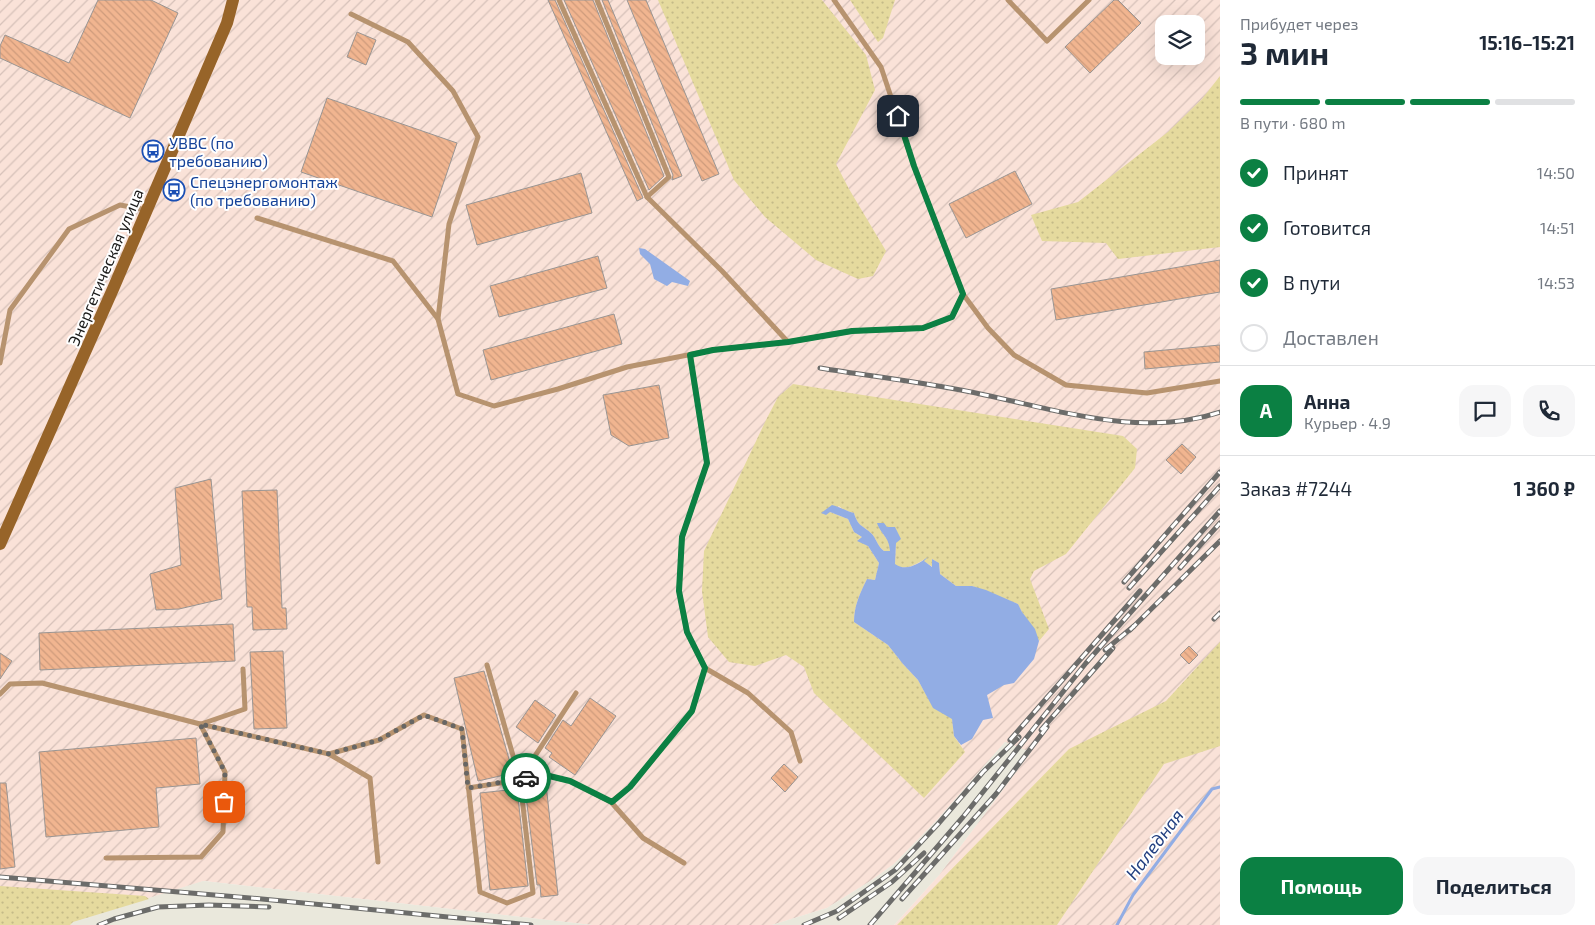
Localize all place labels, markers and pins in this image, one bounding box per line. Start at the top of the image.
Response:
pin [877,95,919,137]
place label: УВВС (по требованию) [169,133,268,170]
bus stop icon: УВВС (по требованию) [141,139,165,163]
place label: Спецэнергомонтаж (по требованию) [190,172,338,209]
bus stop icon: Спецэнергомонтаж (по требованию) [162,178,186,202]
pin [203,781,245,823]

